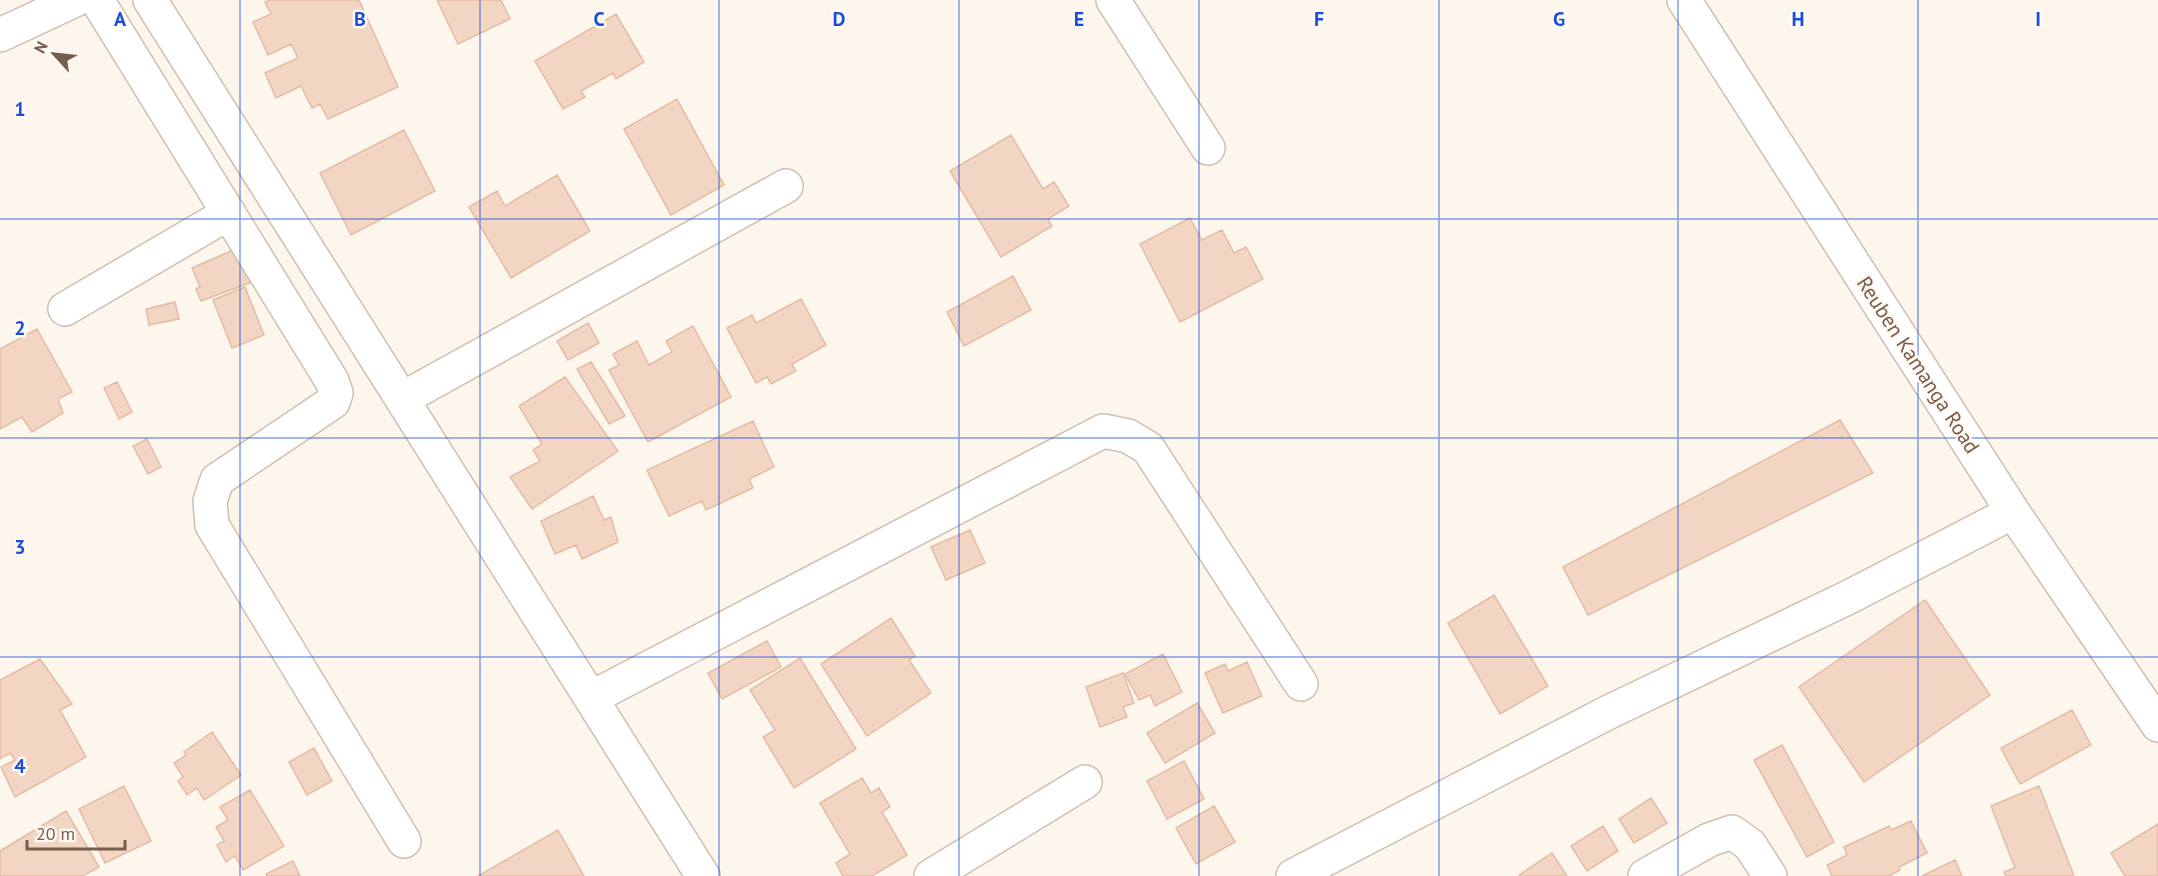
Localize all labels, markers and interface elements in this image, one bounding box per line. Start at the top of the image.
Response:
text: A [114,6,127,32]
text: B [354,6,366,32]
text: C [593,6,605,32]
text: D [833,6,846,32]
text: E [1074,6,1084,32]
text: F [1314,6,1324,32]
text: G [1553,6,1565,32]
text: H [1791,6,1805,32]
text: I [2035,6,2041,32]
north arrow [24,24,84,84]
text: N [29,38,52,56]
text: 1 [14,96,26,122]
street label: Reuben Kamanga Road [1851,271,1986,458]
text: 2 [14,315,26,341]
text: 3 [14,534,26,560]
text: 4 [14,753,26,779]
scale bar [27,813,124,851]
text: 20 m [36,822,75,845]

